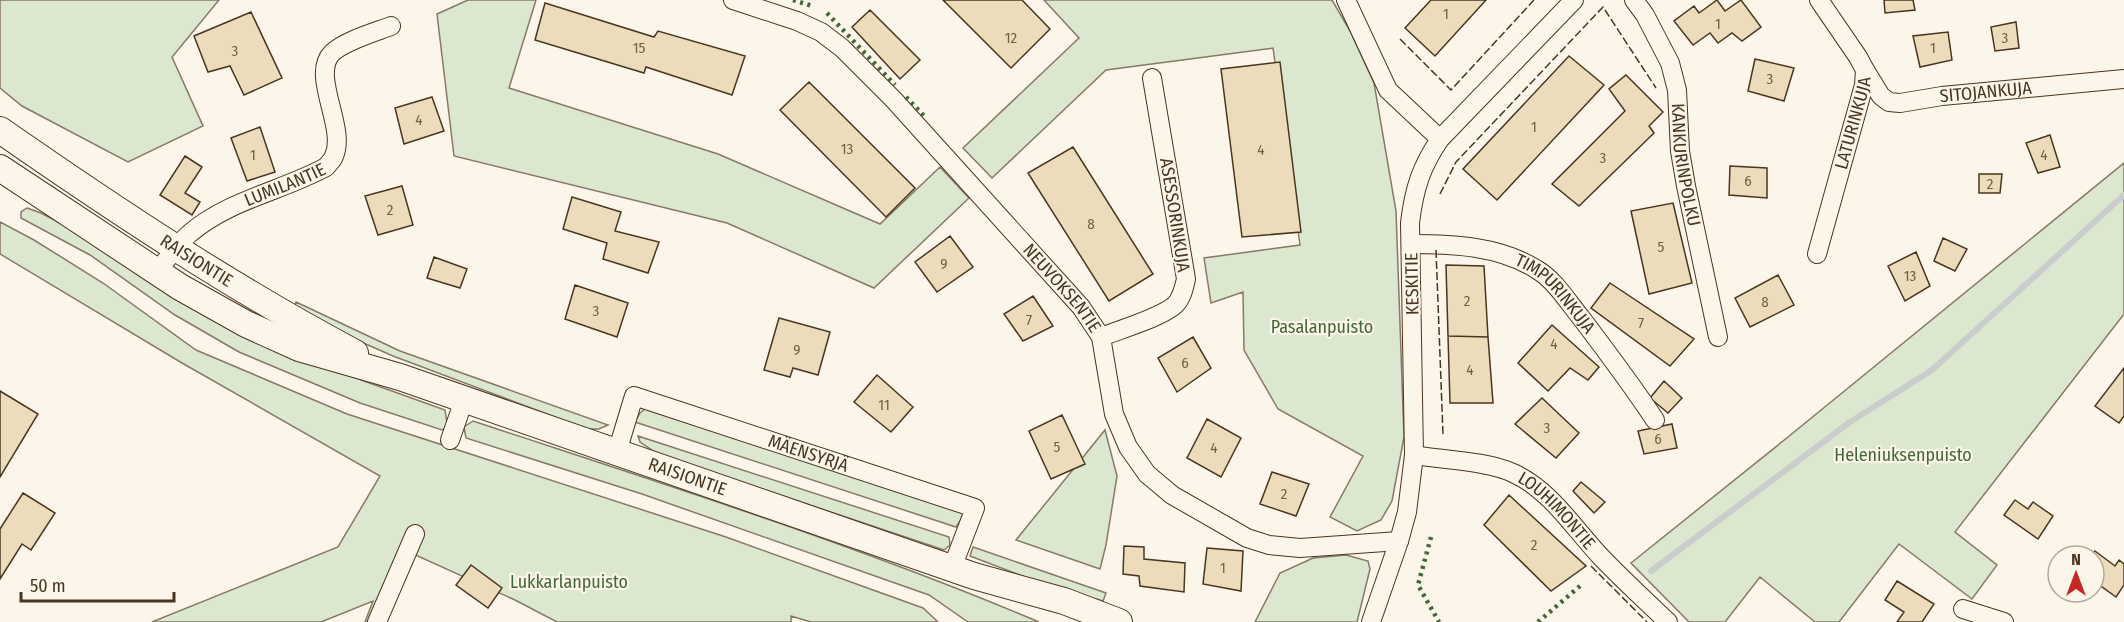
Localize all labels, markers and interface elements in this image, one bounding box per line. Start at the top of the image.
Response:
house number: 1 [1443,5,1449,23]
house number: 1 [1715,15,1721,33]
house number: 12 [1005,29,1018,47]
house number: 3 [2002,29,2009,47]
house number: 15 [633,39,645,57]
house number: 1 [1930,39,1936,57]
house number: 3 [232,42,239,60]
house number: 3 [1767,70,1774,88]
street label: LATURINKUJA [1830,76,1876,172]
street label: SITOJANKUJA [1939,77,2033,107]
street label: KANKURINPOLKU [1667,103,1705,228]
house number: 4 [415,111,423,129]
house number: 1 [1531,118,1537,136]
house number: 13 [841,140,854,158]
house number: 4 [1257,141,1265,159]
house number: 1 [250,146,256,164]
house number: 4 [2040,146,2048,164]
house number: 3 [1600,149,1607,167]
street label: ASESSORINKUJA [1155,156,1195,274]
street label: LUMILANTIE [241,158,329,211]
house number: 6 [1744,172,1752,190]
house number: 2 [1987,175,1994,193]
house number: 2 [387,201,394,219]
house number: 8 [1087,215,1095,233]
street label: RAISIONTIE [156,230,237,292]
house number: 5 [1658,238,1665,256]
street label: NEUVOKSENTIE [1018,239,1106,337]
street label: TIMPURINKUJA [1512,249,1600,338]
street label: KESKITIE [1400,253,1424,315]
house number: 9 [940,255,948,273]
house number: 13 [1904,267,1917,285]
house number: 2 [1464,292,1471,310]
house number: 8 [1761,293,1769,311]
house number: 3 [593,302,600,320]
house number: 7 [1026,311,1032,329]
house number: 7 [1638,314,1644,332]
park label: Pasalanpuisto [1271,316,1373,338]
house number: 4 [1550,335,1558,353]
house number: 9 [793,341,801,359]
house number: 6 [1181,354,1189,372]
house number: 4 [1466,361,1474,379]
house number: 11 [878,396,890,414]
house number: 3 [1544,419,1551,437]
street label: MÄENSYRJÄ [765,430,852,477]
house number: 6 [1654,430,1662,448]
house number: 5 [1054,438,1061,456]
house number: 4 [1210,439,1218,457]
park label: Heleniuksenpuisto [1834,444,1972,466]
street label: RAISIONTIE [645,453,730,500]
street label: LOUHIMONTIE [1514,467,1600,554]
house number: 2 [1281,485,1288,503]
house number: 2 [1531,536,1538,554]
north arrow [2046,544,2106,604]
text: N [2071,550,2081,569]
house number: 1 [1220,559,1226,577]
scale bar [21,565,174,603]
park label: Lukkarlanpuisto [510,571,628,593]
text: 50 m [30,575,66,597]

